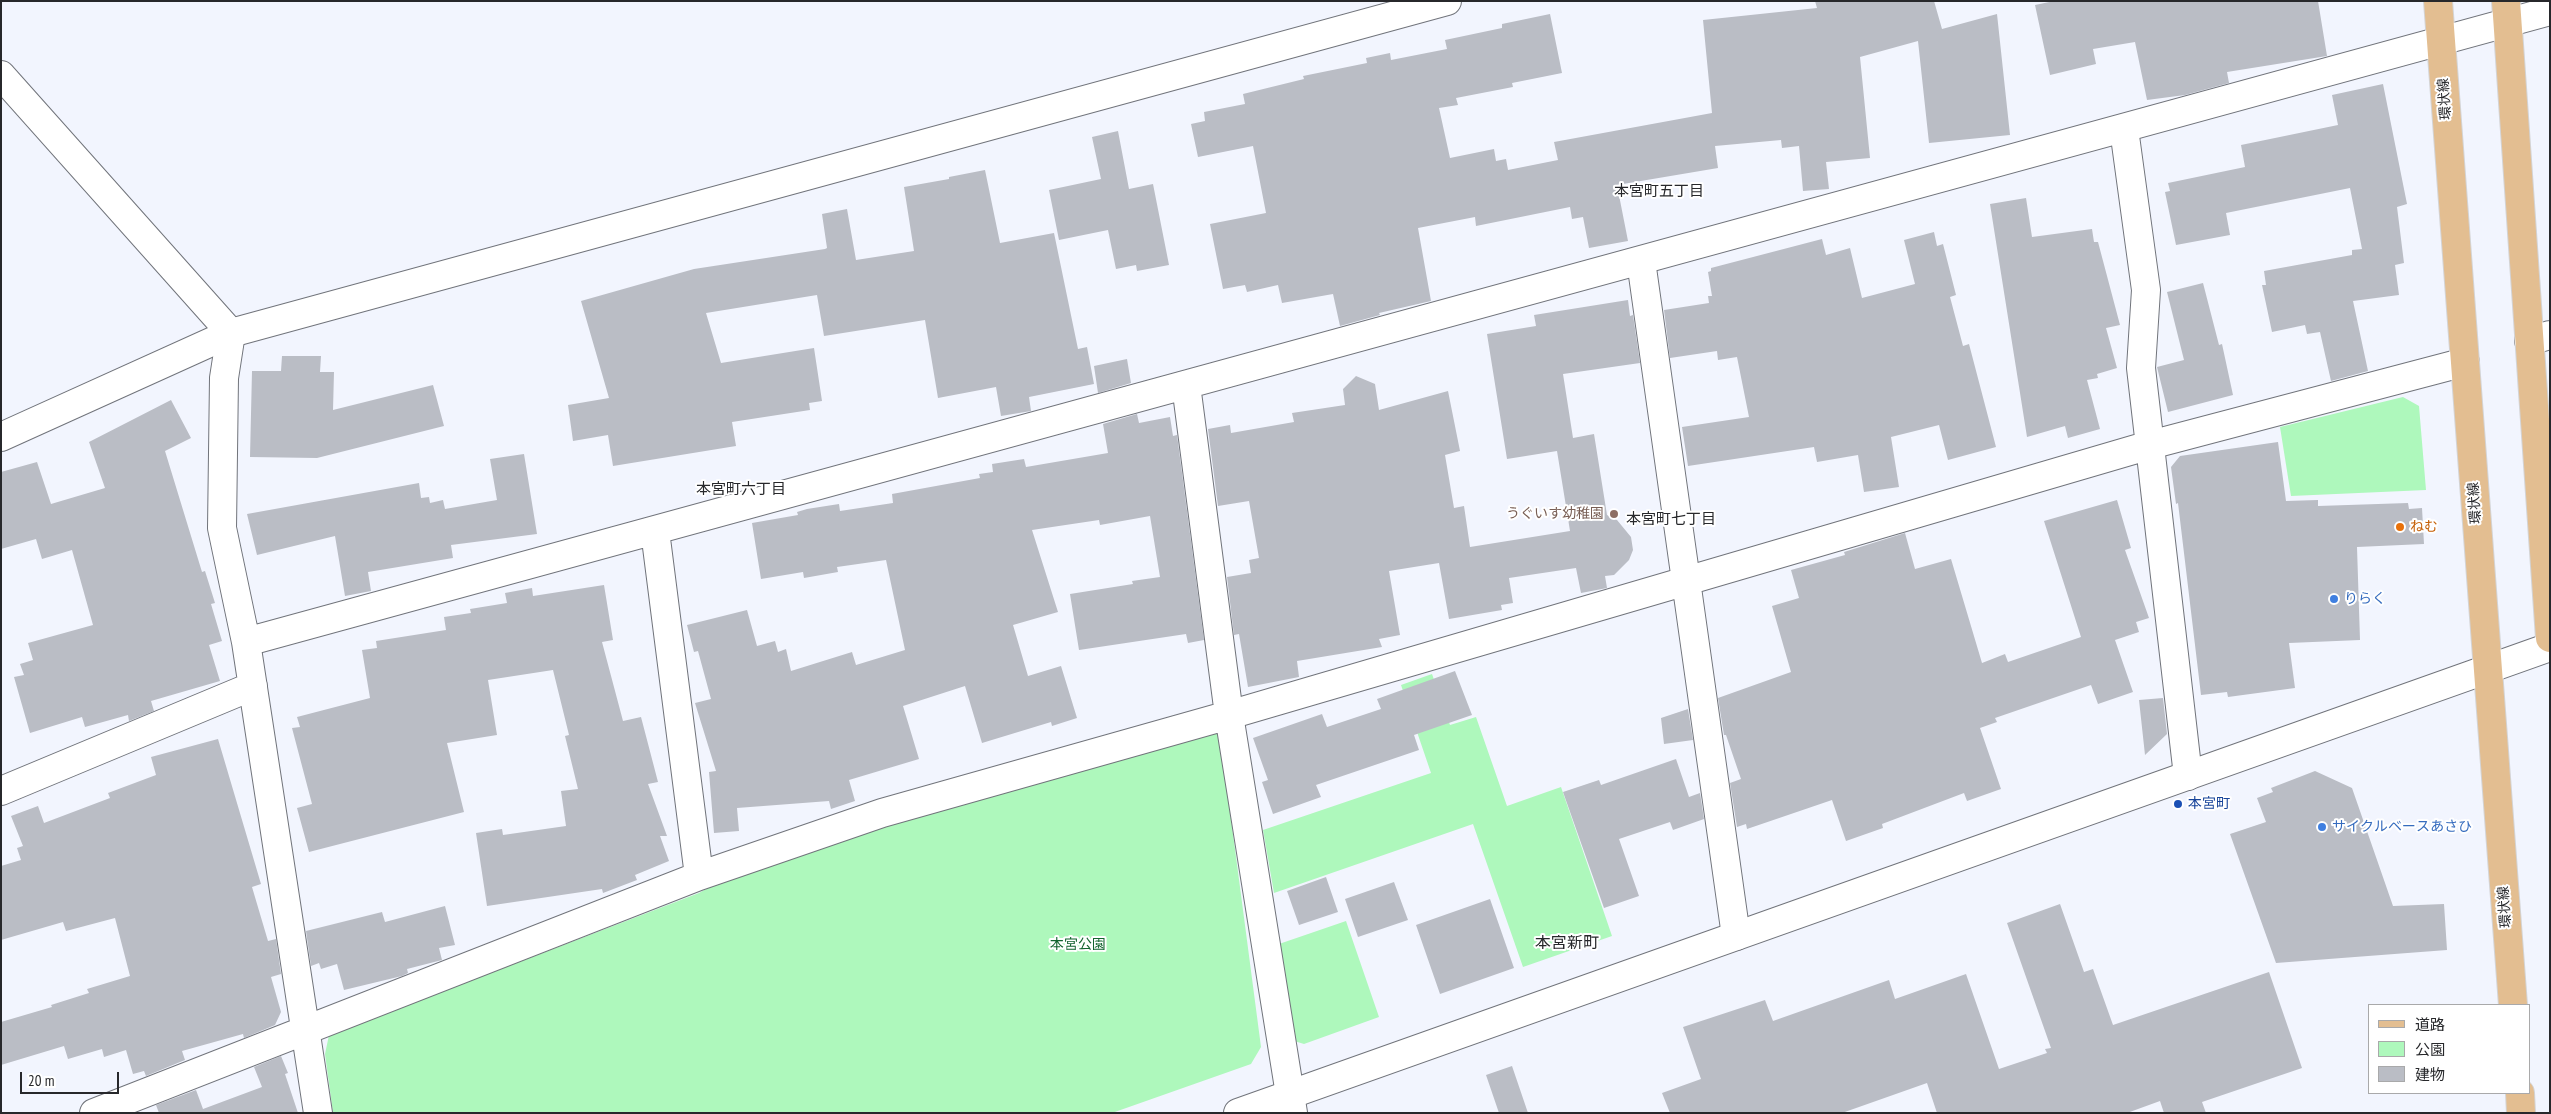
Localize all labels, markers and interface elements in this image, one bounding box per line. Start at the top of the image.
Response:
street label: 環状線 [2435,77,2455,121]
district label: 本宮町五丁目 [1614,183,1704,201]
district label: 本宮町六丁目 [696,481,786,499]
street label: 環状線 [2465,481,2485,525]
place label: うぐいす幼稚園 [1506,506,1604,522]
marker: うぐいす幼稚園 [1608,508,1620,520]
district label: 本宮町七丁目 [1626,511,1716,529]
place label: ねむ [2410,519,2438,535]
marker: ねむ [2394,521,2406,533]
place label: りらく [2344,591,2386,607]
marker: りらく [2328,593,2340,605]
place label: 本宮町 [2188,796,2230,812]
marker: 本宮町 [2172,798,2184,810]
place label: サイクルベースあさひ [2332,819,2472,835]
marker: サイクルベースあさひ [2316,821,2328,833]
street label: 環状線 [2495,885,2515,929]
district label: 本宮新町 [1535,933,1599,953]
park label: 本宮公園 [1050,937,1106,953]
legend [2368,1004,2531,1094]
text: 道路 [2415,1015,2445,1034]
text: 公園 [2415,1040,2445,1059]
scale bar [22,1062,121,1094]
text: 建物 [2415,1065,2445,1084]
text: 20 m [28,1071,54,1090]

